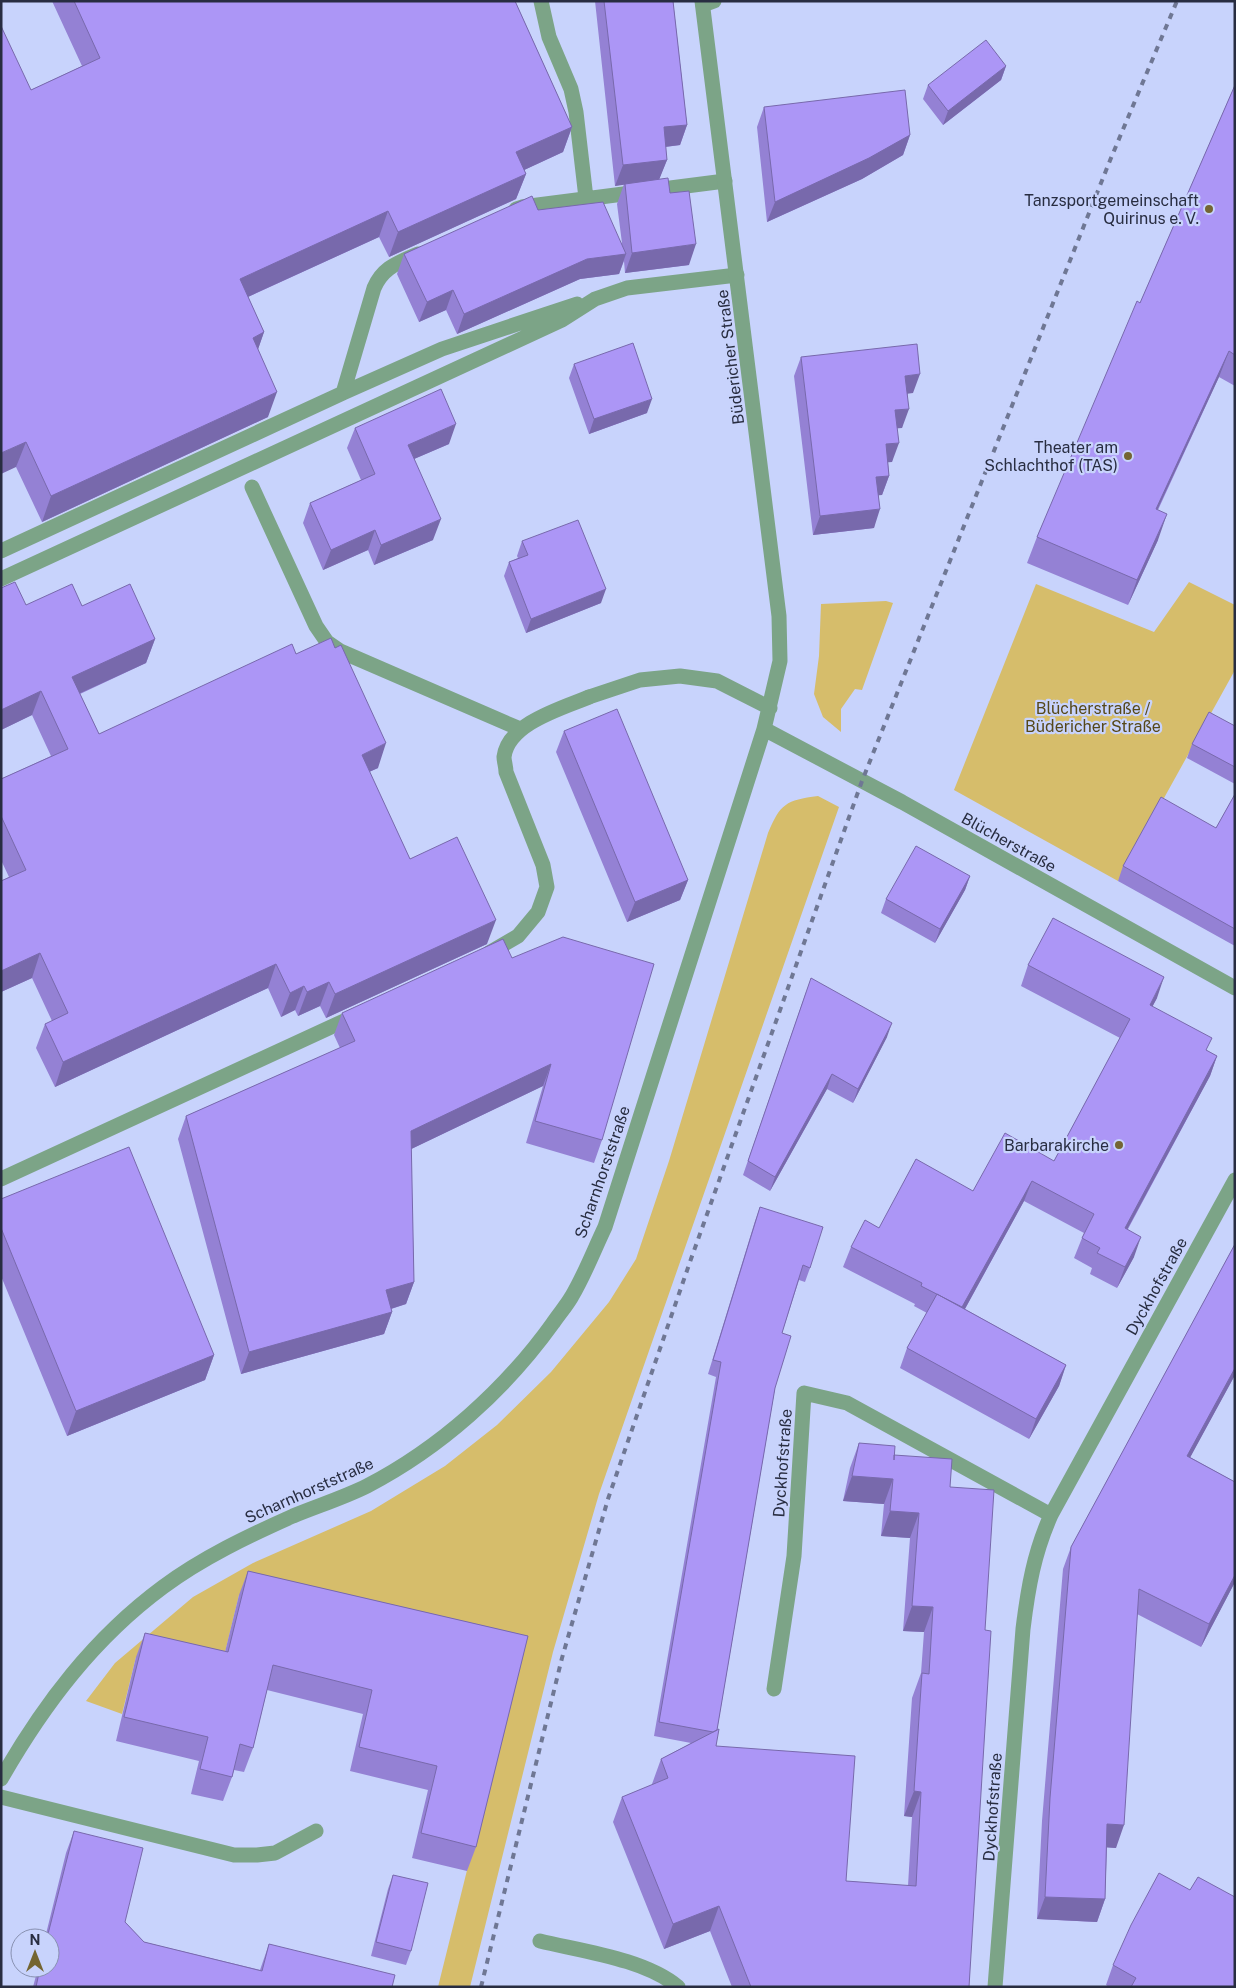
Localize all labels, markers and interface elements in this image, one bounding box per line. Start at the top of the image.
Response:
place label: Tanzsportgemeinschaft Quirinus e. V. [1024,191,1199,228]
marker: Tanzsportgemeinschaft Quirinus e. V. [1203,203,1215,215]
street label: Büdericher Straße [713,288,748,425]
place label: Theater am Schlachthof (TAS) [984,438,1118,475]
marker: Theater am Schlachthof (TAS) [1122,450,1134,462]
park label: Blücherstraße / Büdericher Straße [1025,699,1161,736]
street label: Blücherstraße [958,809,1059,876]
street label: Scharnhorststraße [571,1103,634,1241]
place label: Barbarakirche [1004,1136,1109,1155]
marker: Barbarakirche [1113,1139,1125,1151]
street label: Dyckhofstraße [1122,1234,1191,1338]
street label: Dyckhofstraße [769,1408,796,1518]
street label: Scharnhorststraße [242,1454,377,1527]
street label: Dyckhofstraße [979,1752,1006,1862]
north arrow [10,1928,60,1978]
text: N [30,1932,40,1948]

